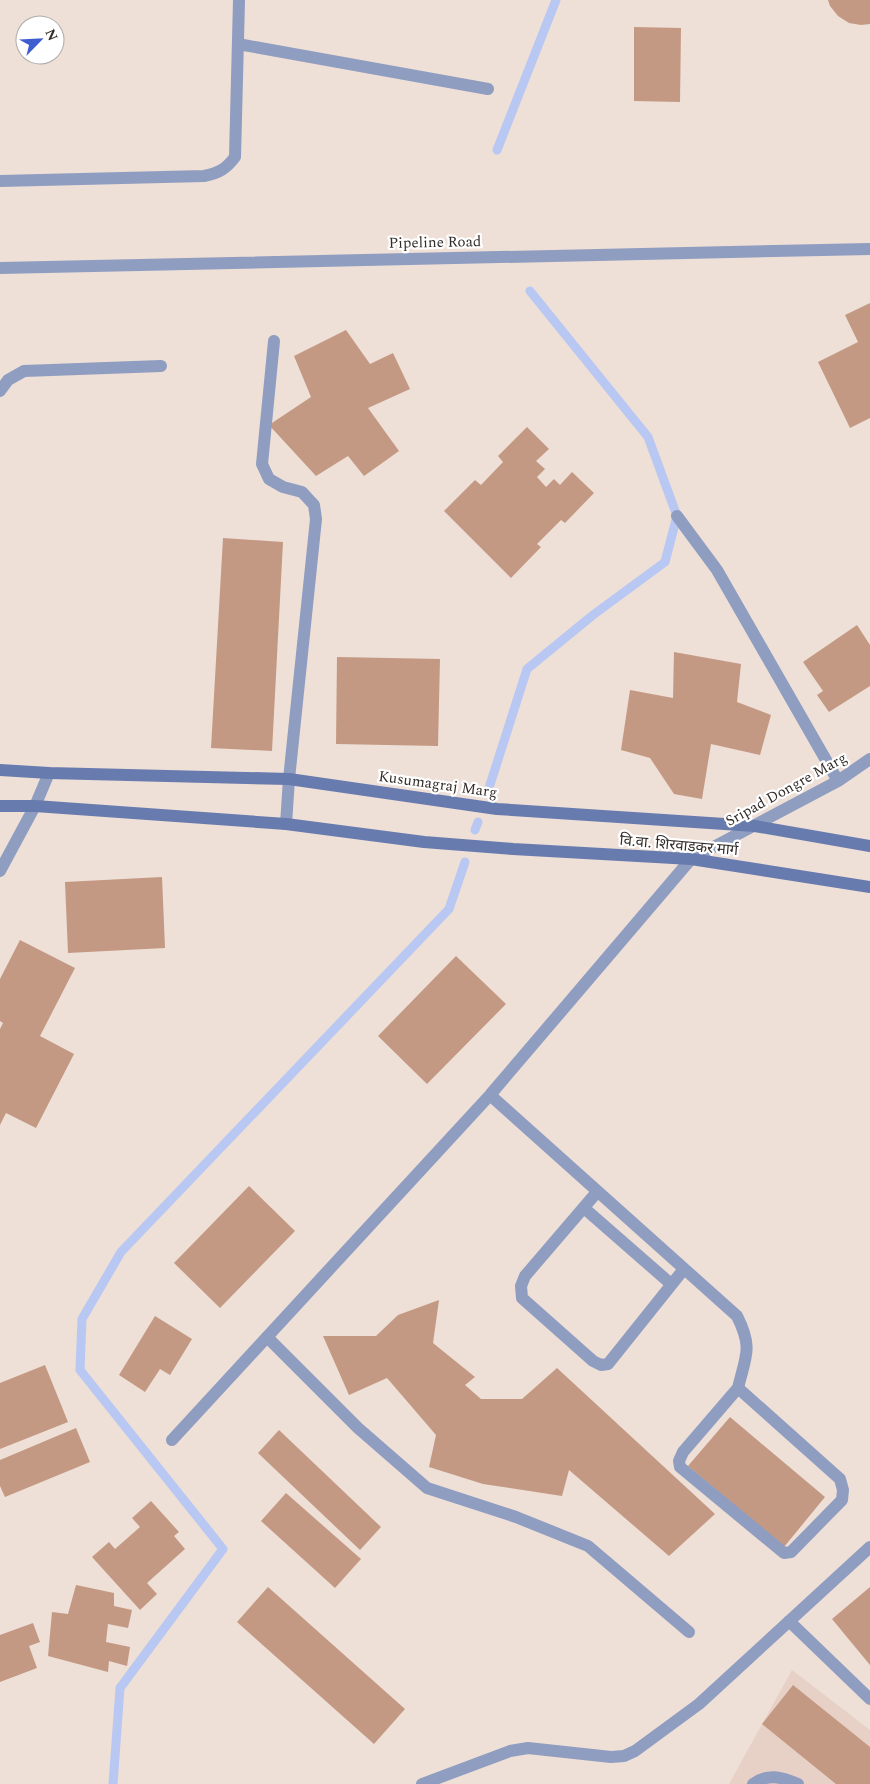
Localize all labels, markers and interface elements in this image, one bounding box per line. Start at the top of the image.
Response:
north arrow [15,15,65,65]
text: N [40,25,63,44]
street label: Pipeline Road [388,230,482,255]
street label: Sripad Dongre Marg [721,746,851,832]
street label: Kusumagraj Marg [377,765,499,804]
street label: वि.वा. शिरवाडकर मार्ग [619,829,740,862]

